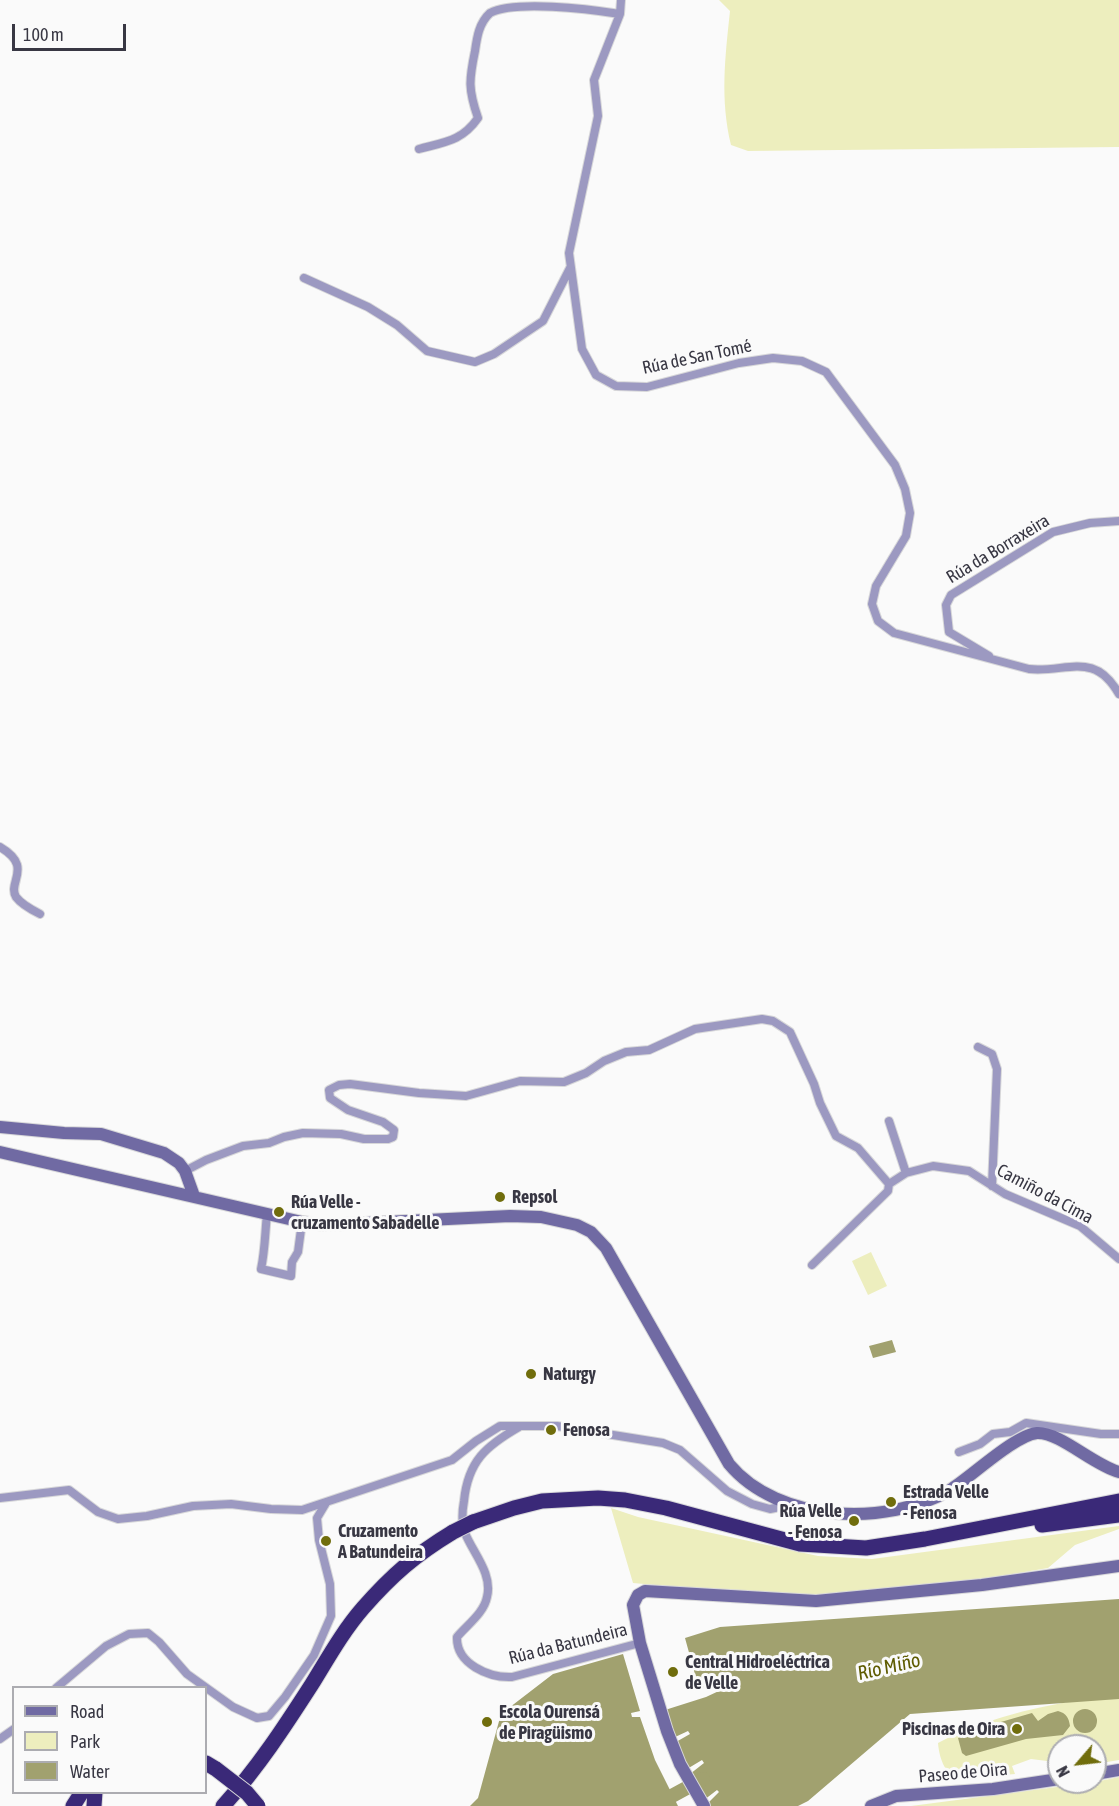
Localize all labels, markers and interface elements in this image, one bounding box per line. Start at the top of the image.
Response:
scale bar [15,12,129,50]
text: 100 m [23,24,64,45]
street label: Rúa de San Tomé [640,335,754,379]
street label: Rúa da Borraxeira [943,510,1053,588]
street label: Camiño da Cima [993,1160,1097,1228]
place label: Repsol [512,1186,557,1208]
marker: Repsol [493,1190,507,1204]
place label: Rúa Velle - cruzamento Sabadelle [291,1191,439,1234]
marker: Rúa Velle - cruzamento Sabadelle [272,1205,286,1219]
place label: Naturgy [543,1363,596,1385]
marker: Naturgy [524,1367,538,1381]
place label: Fenosa [563,1419,610,1441]
marker: Fenosa [544,1423,558,1437]
place label: Estrada Velle - Fenosa [903,1481,989,1524]
marker: Estrada Velle - Fenosa [884,1495,898,1509]
place label: Rúa Velle - Fenosa [779,1500,842,1543]
marker: Rúa Velle - Fenosa [847,1514,861,1528]
place label: Cruzamento A Batundeira [338,1520,423,1562]
marker: Cruzamento A Batundeira [319,1534,333,1548]
street label: Rúa da Batundeira [506,1619,630,1669]
water label: Río Miño [855,1648,923,1686]
place label: Central Hidroeléctrica de Velle [685,1651,830,1694]
marker: Central Hidroeléctrica de Velle [666,1665,680,1679]
legend [12,1686,207,1794]
text: Road [70,1701,104,1722]
place label: Escola Ourensá de Piragüismo [499,1701,600,1744]
marker: Escola Ourensá de Piragüismo [480,1715,494,1729]
place label: Piscinas de Oira [902,1718,1005,1740]
marker: Piscinas de Oira [1010,1722,1024,1736]
text: Park [70,1731,100,1752]
north arrow [1047,1734,1107,1794]
street label: Paseo de Oira [918,1758,1008,1788]
text: Water [70,1761,109,1782]
text: N [1053,1763,1073,1780]

